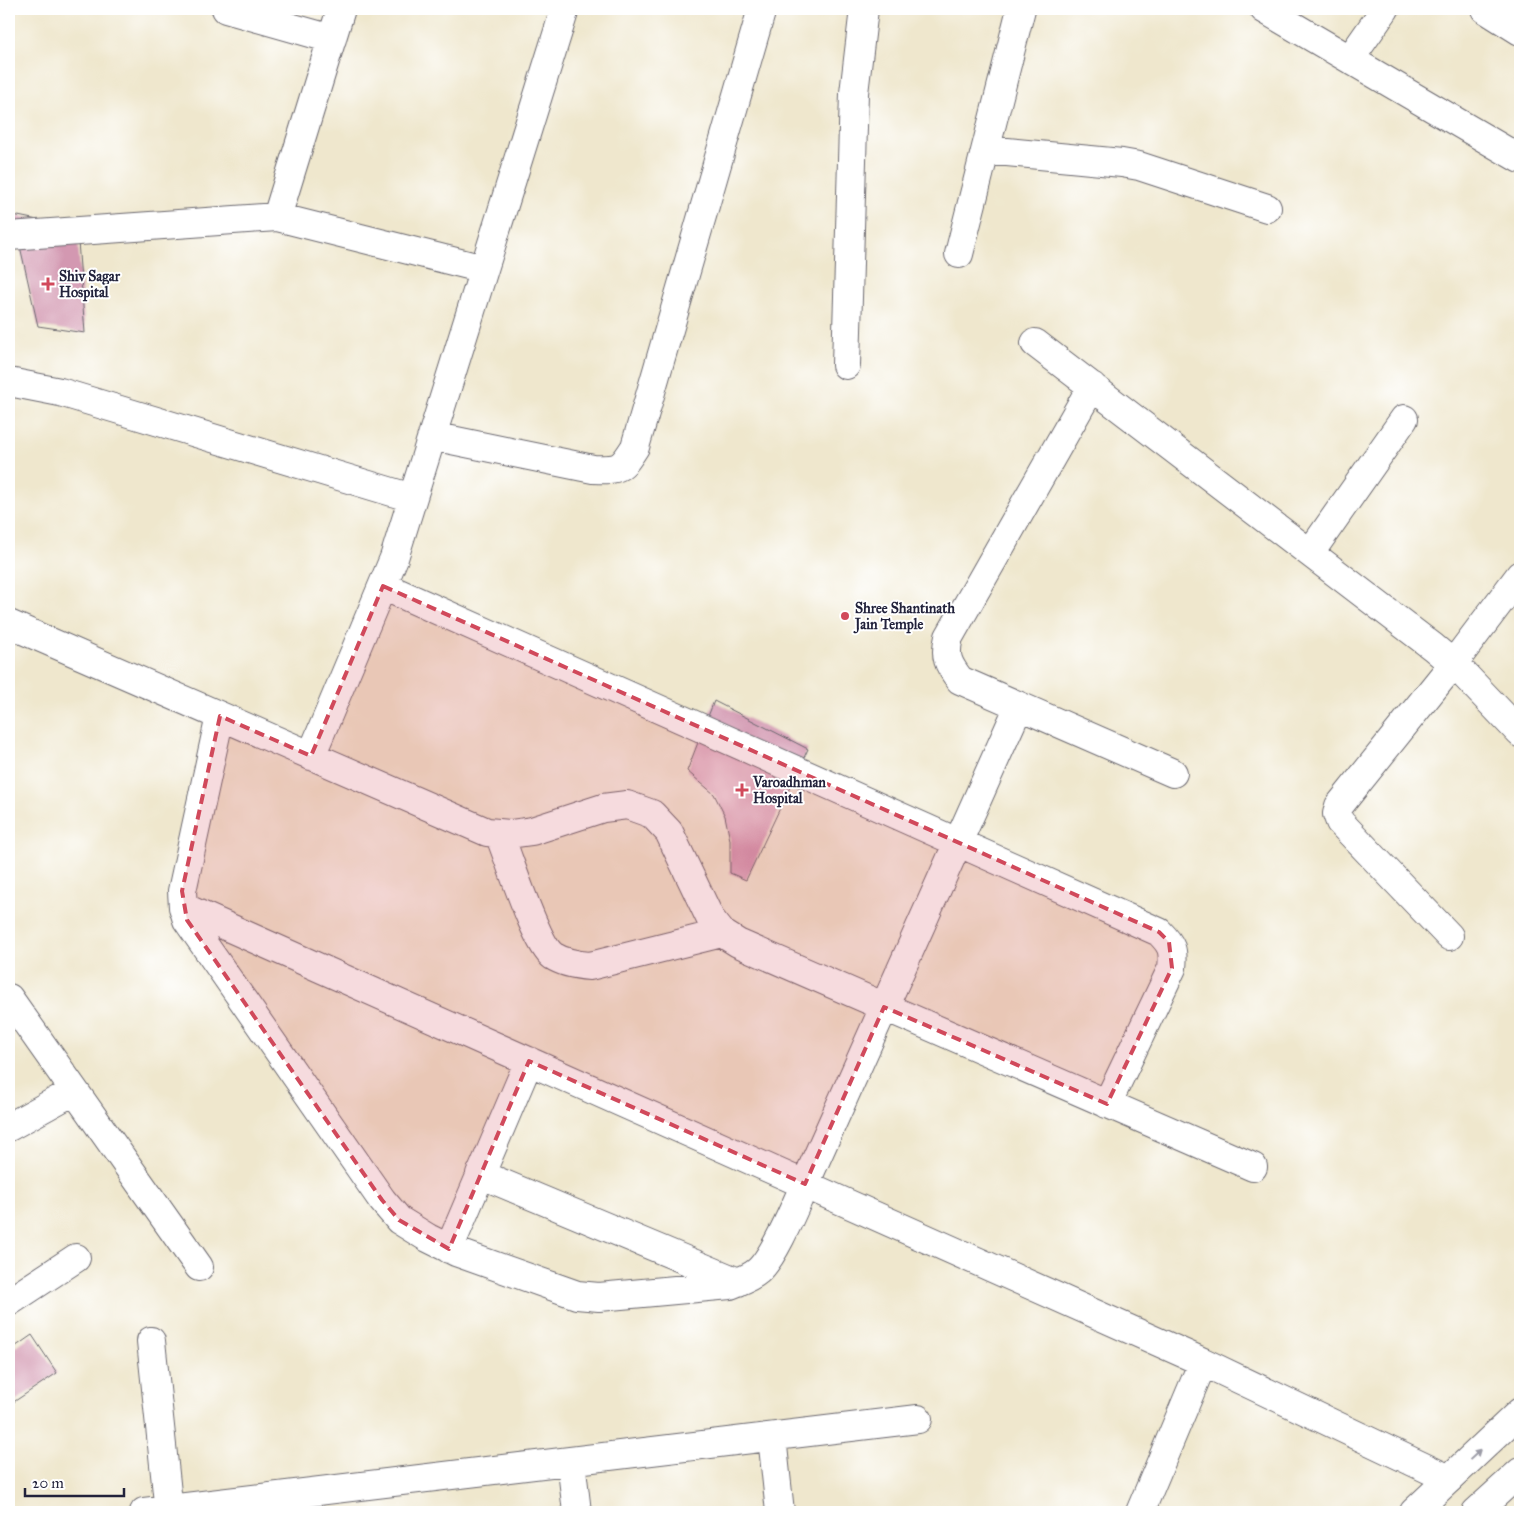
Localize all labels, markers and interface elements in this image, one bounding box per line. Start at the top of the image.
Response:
place label: Shiv Sagar Hospital [59,268,121,302]
marker: Shiv Sagar Hospital [41,277,55,291]
place label: Shree Shantinath Jain Temple [853,600,955,634]
marker: Shree Shantinath Jain Temple [839,610,851,622]
place label: Varoadhman Hospital [752,774,826,808]
marker: Varoadhman Hospital [735,783,749,797]
one-way arrow [1469,1449,1481,1461]
scale bar [25,1466,124,1498]
text: 20 m [32,1474,64,1492]

